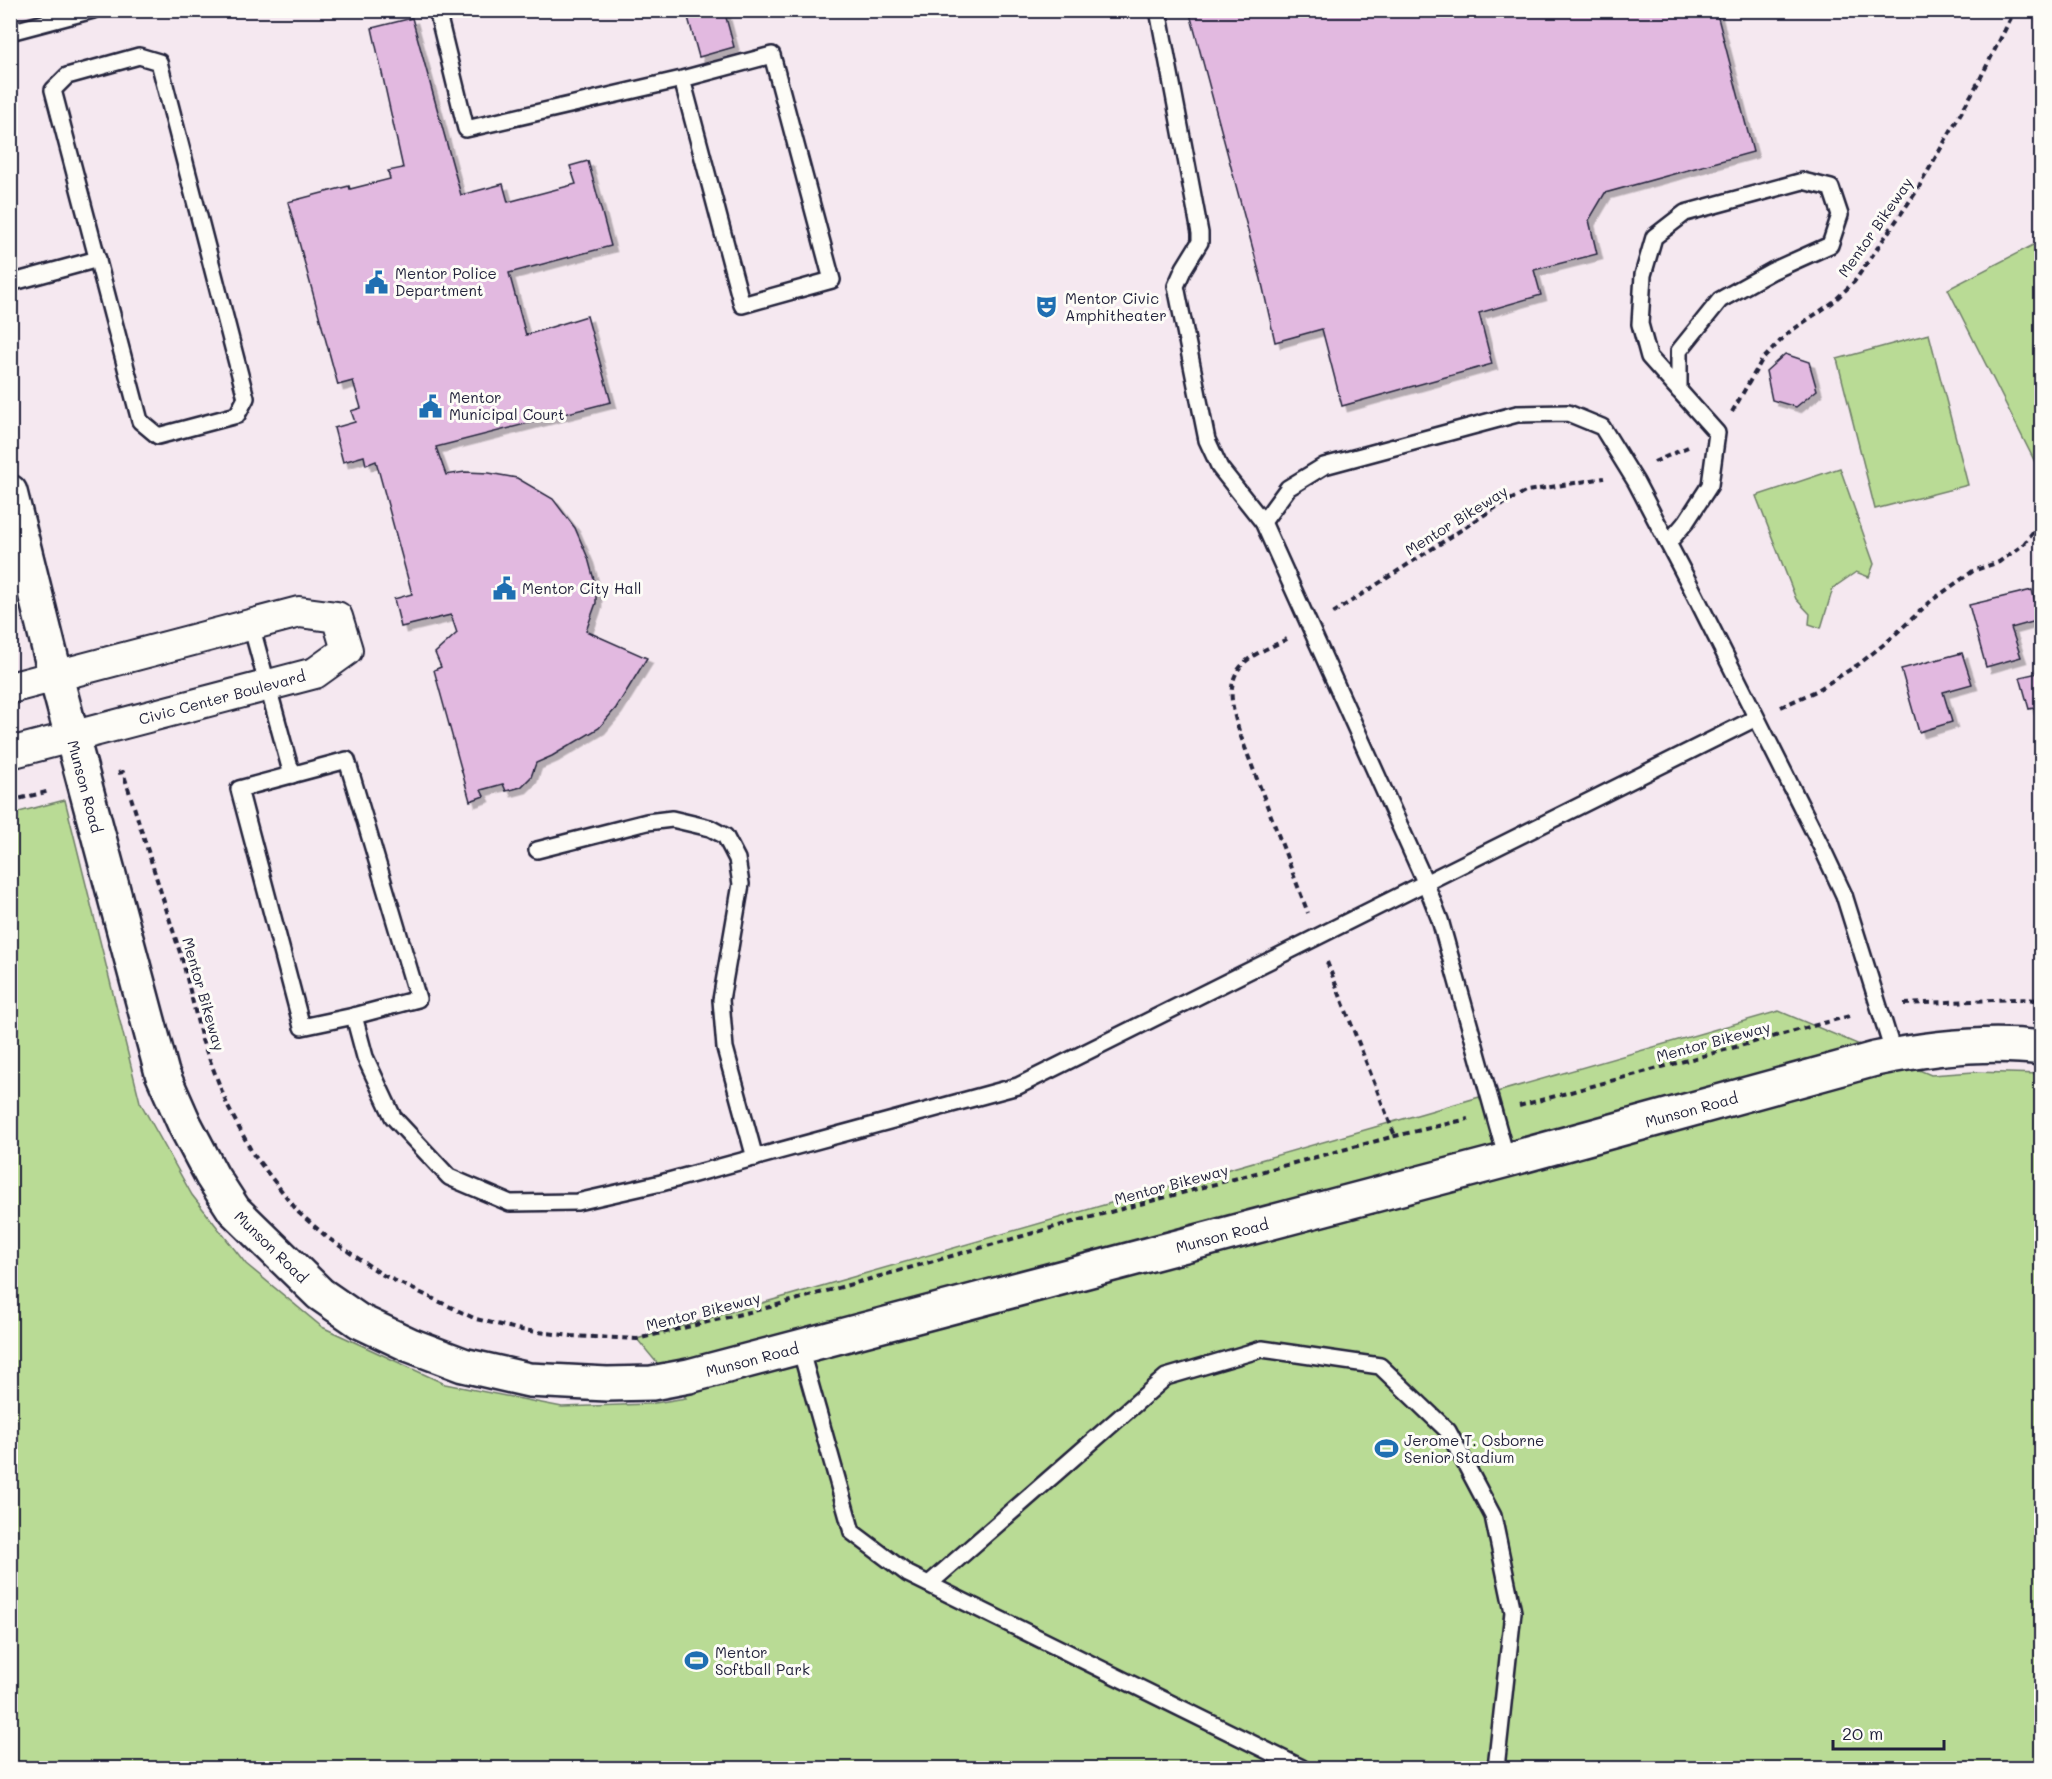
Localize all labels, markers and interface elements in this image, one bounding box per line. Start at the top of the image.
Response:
street label: Mentor Bikeway [1833,173,1917,281]
place label: Mentor Police Department [395,263,497,300]
public building icon: Mentor Police Department [364,269,390,295]
place label: Mentor Civic Amphitheater [1065,288,1167,325]
theatre icon: Mentor Civic Amphitheater [1034,294,1060,320]
place label: Mentor Municipal Court [449,387,565,424]
public building icon: Mentor Municipal Court [418,393,444,419]
street label: Mentor Bikeway [1401,480,1511,560]
public building icon: Mentor City Hall [491,575,517,601]
place label: Mentor City Hall [522,578,641,598]
street label: Civic Center Boulevard [136,665,308,729]
street label: Munson Road [63,738,107,835]
street label: Mentor Bikeway [178,935,230,1053]
street label: Mentor Bikeway [1654,1016,1772,1066]
street label: Munson Road [1643,1087,1740,1132]
street label: Mentor Bikeway [1112,1159,1230,1209]
street label: Munson Road [230,1206,313,1287]
street label: Munson Road [1173,1213,1271,1257]
street label: Mentor Bikeway [644,1287,763,1335]
street label: Munson Road [703,1338,801,1381]
place label: Jerome T. Osborne Senior Stadium [1404,1430,1544,1467]
sports icon: Jerome T. Osborne Senior Stadium [1373,1436,1399,1462]
place label: Mentor Softball Park [715,1642,810,1679]
sports icon: Mentor Softball Park [684,1648,710,1674]
scale bar [1833,1713,1944,1751]
text: 20 m [1842,1721,1883,1745]

